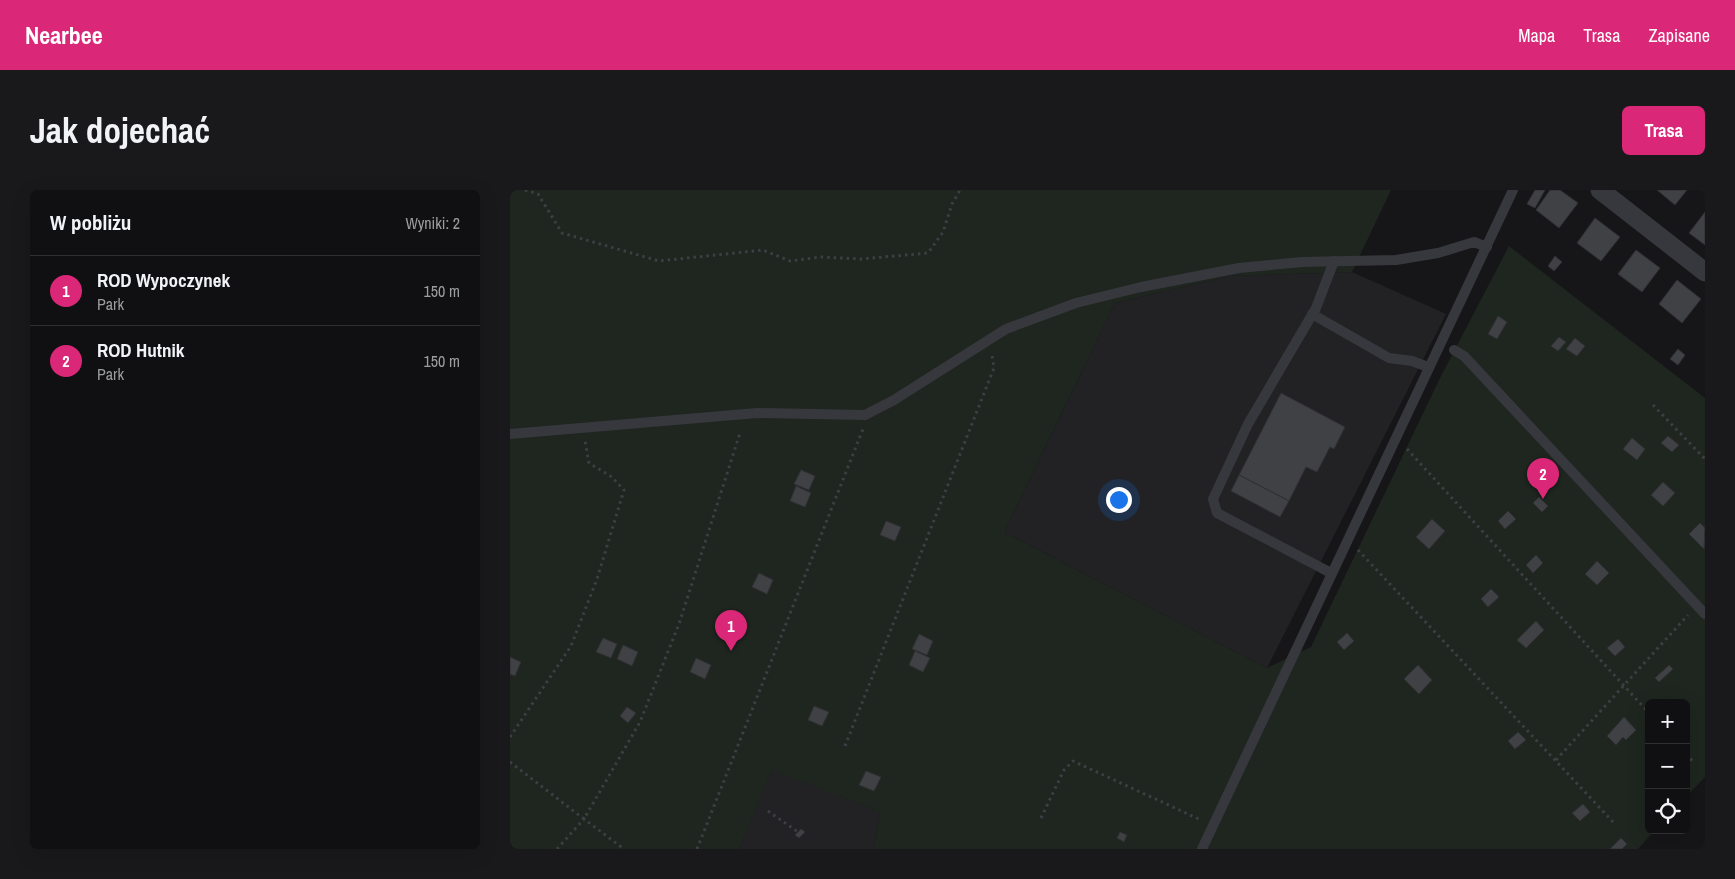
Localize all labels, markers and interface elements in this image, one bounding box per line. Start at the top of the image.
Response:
text: Nearbee [25,19,103,51]
text: Mapa [1518,23,1555,48]
text: Trasa [1583,23,1620,48]
text: Zapisane [1648,23,1710,48]
button: Trasa [1622,106,1705,155]
text: Jak dojechać [30,107,210,154]
text: W pobliżu [50,208,131,237]
text: Wyniki: 2 [405,212,460,234]
text: ROD Wypoczynek [97,267,230,293]
text: 1 [62,280,70,302]
text: 150 m [424,280,460,302]
text: Park [97,293,124,315]
text: ROD Hutnik [97,337,184,363]
text: 2 [62,350,70,372]
text: 150 m [424,350,460,372]
text: Park [97,363,124,385]
pin: 2 [1527,458,1559,499]
your location [1106,487,1132,513]
pin: 1 [715,610,747,651]
map controls [1645,699,1690,834]
button: + [1645,699,1690,744]
button: − [1645,744,1690,789]
button: locate [1645,789,1690,834]

